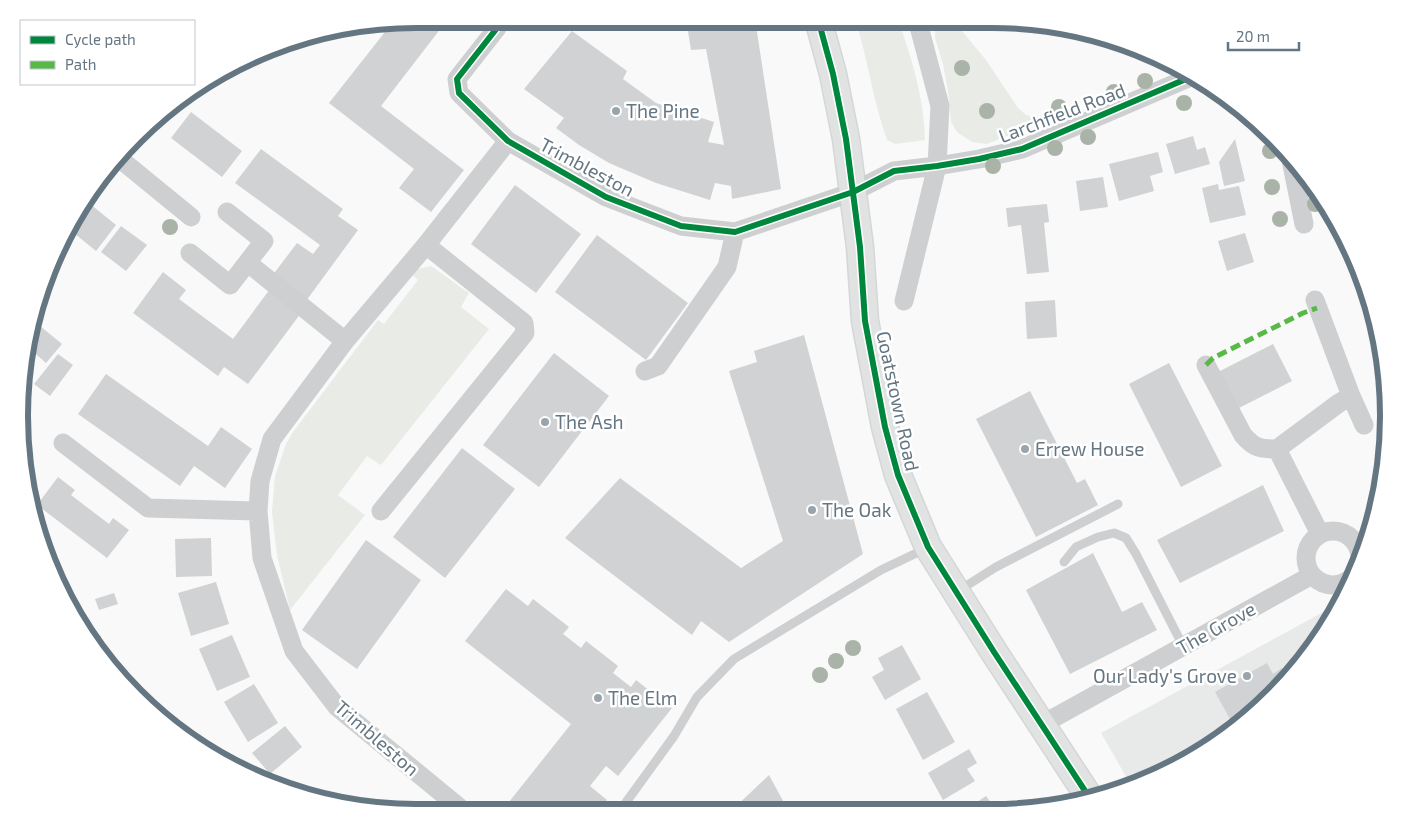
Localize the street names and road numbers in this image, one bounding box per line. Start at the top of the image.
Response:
street label: Larchfield Road [995,78,1129,147]
street label: Trimbleston [536,132,638,201]
street label: Goatstown Road [872,329,925,473]
street label: The Grove [1172,596,1259,659]
street label: Trimbleston [331,695,424,780]

